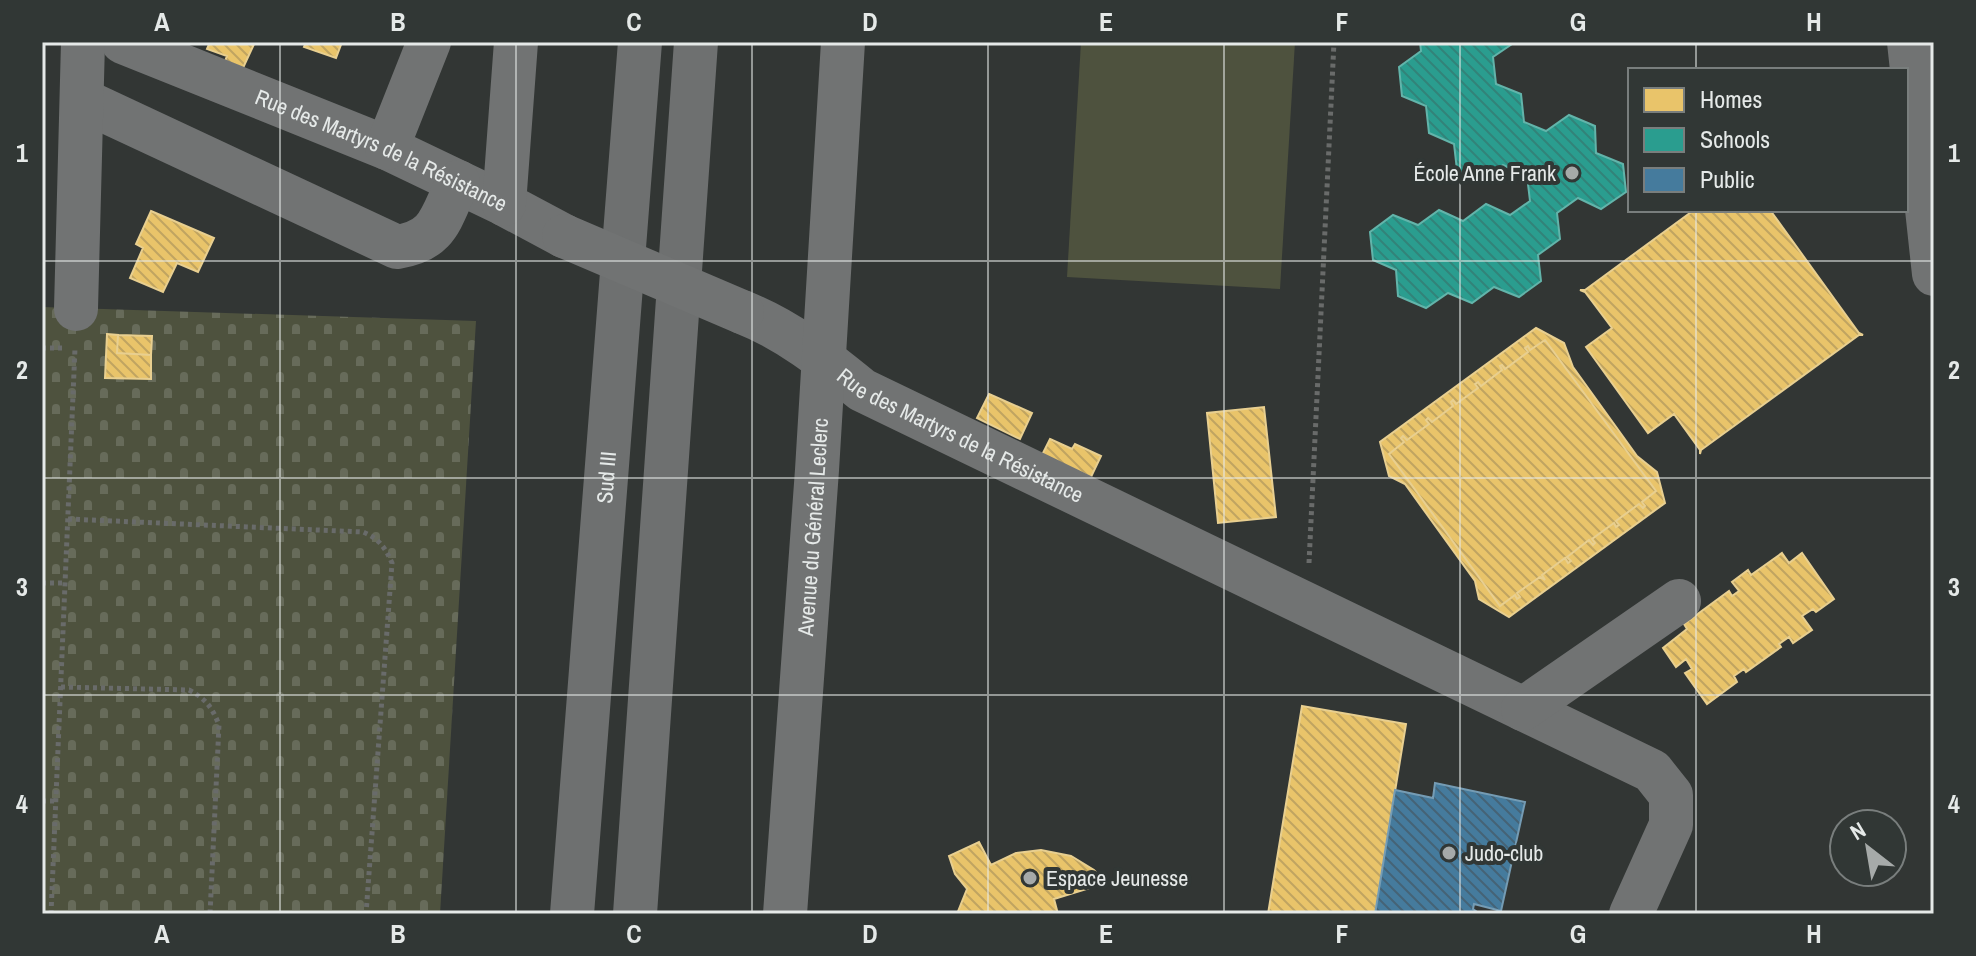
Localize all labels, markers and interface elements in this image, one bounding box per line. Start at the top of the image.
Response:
text: A [154,4,170,39]
text: B [390,4,406,39]
text: C [626,4,642,39]
text: D [862,4,878,39]
text: E [1099,4,1113,39]
text: F [1335,4,1349,39]
text: G [1570,4,1586,39]
text: H [1806,4,1822,39]
legend [1628,68,1908,212]
street label: Rue des Martyrs de la Résistance [251,82,512,218]
text: Homes [1700,83,1762,115]
text: Schools [1700,123,1770,155]
text: 1 [16,135,28,170]
text: 1 [1948,135,1960,170]
place label: École Anne Frank [1414,158,1557,188]
text: Public [1700,163,1755,195]
marker: École Anne Frank [1563,164,1581,182]
text: 2 [16,352,28,387]
text: 2 [1948,352,1960,387]
street label: Rue des Martyrs de la Résistance [831,361,1089,510]
street label: Avenue du Général Leclerc [790,417,835,638]
street label: Sud III [589,450,623,505]
text: 3 [16,569,28,604]
text: 3 [1948,569,1960,604]
text: 4 [16,786,28,821]
text: 4 [1948,786,1960,821]
north arrow [1828,808,1908,888]
text: N [1844,815,1871,847]
place label: Judo-club [1465,838,1543,868]
marker: Judo-club [1440,844,1458,862]
place label: Espace Jeunesse [1046,863,1188,893]
marker: Espace Jeunesse [1021,869,1039,887]
text: A [154,916,170,951]
text: B [390,916,406,951]
text: C [626,916,642,951]
text: D [862,916,878,951]
text: E [1099,916,1113,951]
text: F [1335,916,1349,951]
text: G [1570,916,1586,951]
text: H [1806,916,1822,951]

